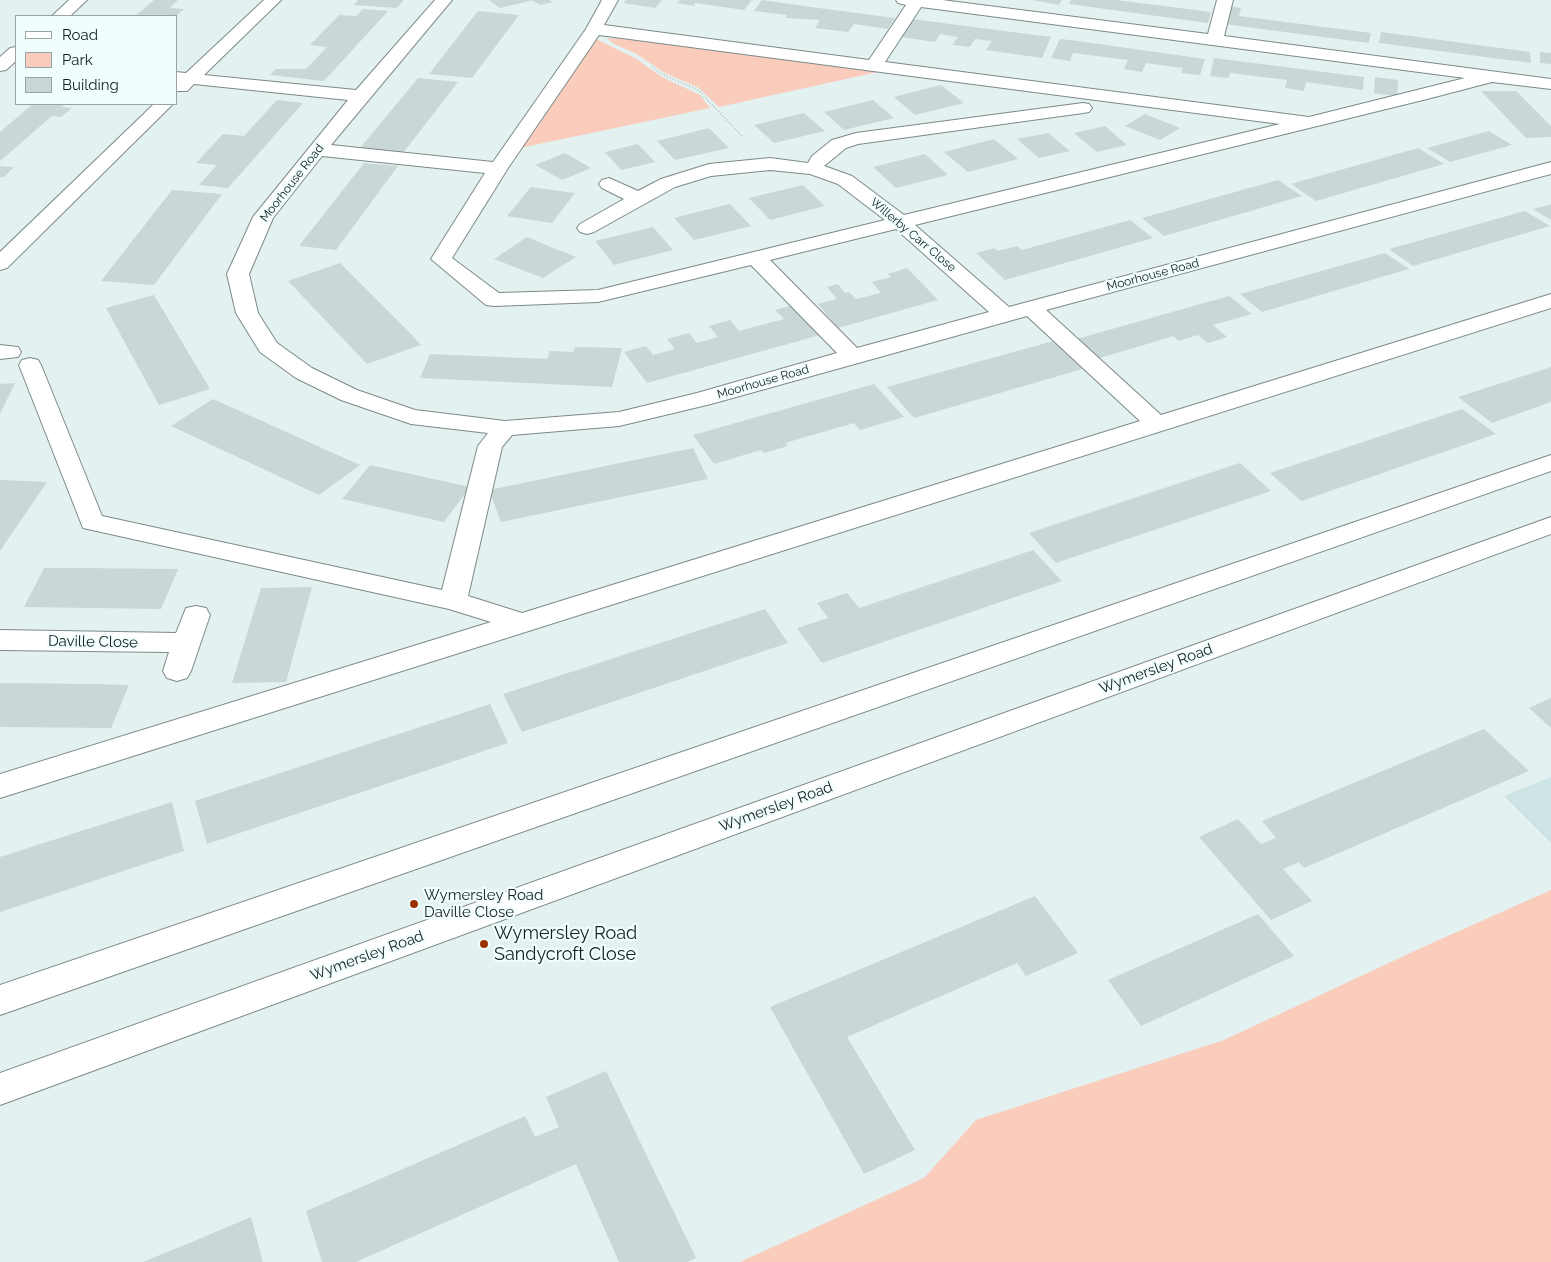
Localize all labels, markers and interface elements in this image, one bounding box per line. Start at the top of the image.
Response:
legend [15,15,178,105]
text: Road [62,26,98,44]
text: Park [62,51,93,69]
text: Building [62,76,119,94]
street label: Moorhouse Road [257,141,327,225]
street label: Willerby Carr Close [867,195,959,275]
street label: Moorhouse Road [1105,256,1201,294]
street label: Moorhouse Road [715,362,811,402]
street label: Daville Close [48,632,138,652]
street label: Wymersley Road [1097,640,1215,698]
street label: Wymersley Road [717,778,835,836]
place label: Wymersley Road Daville Close [424,886,543,921]
marker: Wymersley Road Daville Close [408,898,420,910]
place label: Wymersley Road Sandycroft Close [494,923,637,966]
street label: Wymersley Road [308,927,426,985]
marker: Wymersley Road Sandycroft Close [478,938,490,950]

